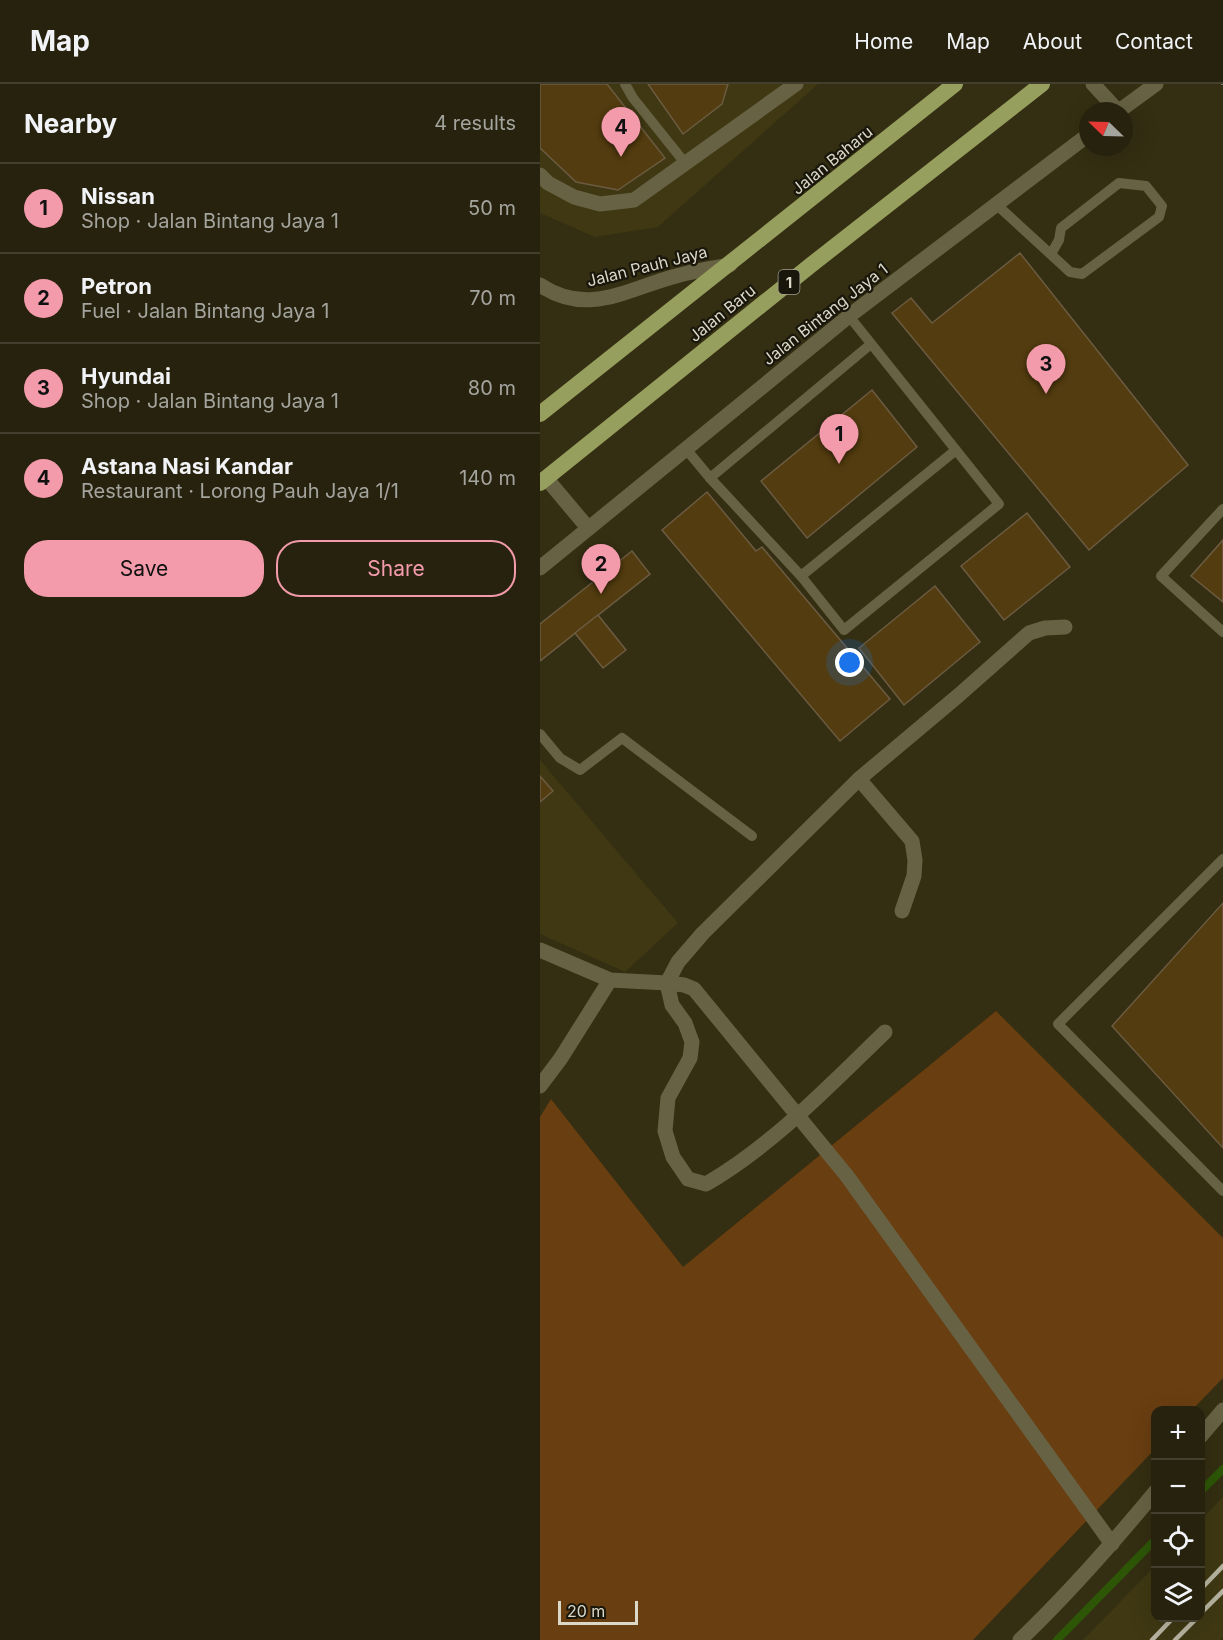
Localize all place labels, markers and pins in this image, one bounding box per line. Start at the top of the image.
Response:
pin: 4 [602,107,640,157]
pin: 3 [1026,344,1066,394]
pin: 1 [820,414,858,464]
pin: 2 [582,544,620,594]

